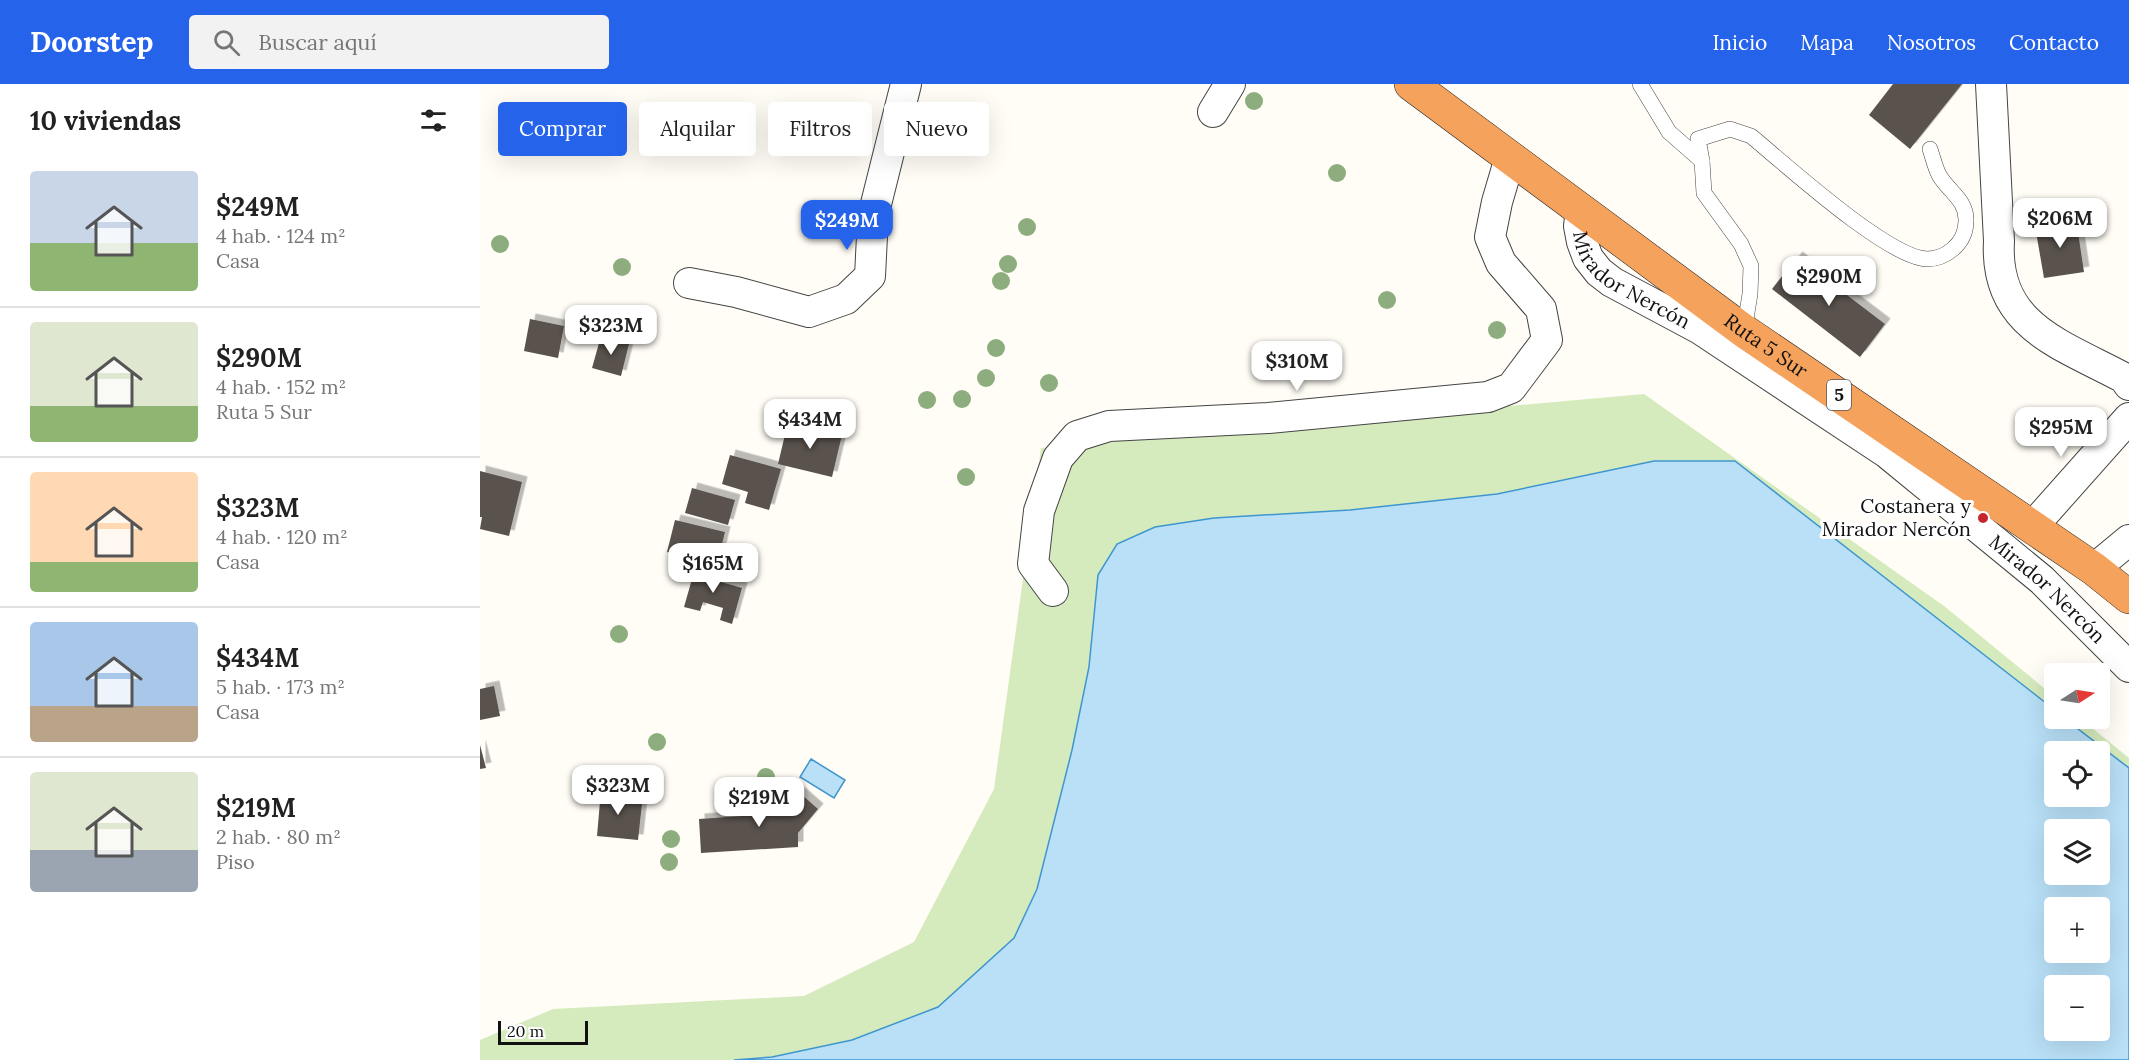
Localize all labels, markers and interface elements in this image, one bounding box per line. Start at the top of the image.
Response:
search box [189,15,609,69]
text: Doorstep [30,24,153,60]
icon: search [210,26,243,59]
text: Buscar aquí [258,28,377,56]
text: Inicio [1712,29,1767,56]
text: Mapa [1800,29,1854,56]
text: Nosotros [1887,29,1976,56]
text: Contacto [2009,29,2099,56]
chip: Comprar [498,102,627,156]
chip: Alquilar [639,102,756,156]
chip: Filtros [768,102,872,156]
chip: Nuevo [884,102,989,156]
text: 10 viviendas [30,104,181,137]
icon: filters [417,104,450,137]
text: $249M [216,190,300,223]
icon: home [78,195,150,267]
pin: $206M [2018,198,2102,249]
pin: $249M [805,200,889,251]
text: $206M [2027,205,2093,230]
text: $249M [815,207,879,232]
text: 4 hab. · 124 m² [216,223,346,248]
street label: Mirador Nercón [1568,229,1695,334]
text: Casa [216,248,260,273]
pin: $290M [1787,256,1871,307]
text: $290M [1796,263,1862,288]
pin: $323M [569,305,653,356]
street label: Ruta 5 Sur [1720,308,1813,383]
text: $323M [579,312,643,337]
text: $290M [216,341,302,374]
pin: $310M [1255,341,1339,392]
icon: home [78,346,150,418]
text: $310M [1265,348,1329,373]
text: 4 hab. · 152 m² [216,374,346,399]
road number: 5 [1827,380,1851,410]
text: Ruta 5 Sur [216,399,312,424]
pin: $434M [768,399,852,450]
text: $434M [778,406,842,431]
pin: $295M [2019,407,2103,458]
text: $295M [2029,414,2093,439]
text: $323M [216,491,300,524]
place label: Costanera y Mirador Nercón [1822,493,1971,541]
icon: home [78,496,150,568]
marker: Costanera y Mirador Nercón [1976,511,1990,525]
text: 4 hab. · 120 m² [216,524,348,549]
street label: Mirador Nercón [1984,529,2111,648]
pin: $165M [671,543,755,594]
text: Casa [216,549,260,574]
text: $165M [682,550,744,575]
text: $434M [216,641,300,674]
icon: home [78,646,150,718]
north arrow [2044,663,2110,729]
map controls [2044,663,2110,1041]
text: 5 hab. · 173 m² [216,674,345,699]
text: Casa [216,699,260,724]
button: locate [2044,741,2110,807]
pin: $323M [576,765,660,816]
text: $323M [586,772,650,797]
pin: $219M [717,777,801,828]
text: $219M [728,784,790,809]
text: $219M [216,791,296,824]
icon: home [78,796,150,868]
button: layers [2044,819,2110,885]
text: 2 hab. · 80 m² [216,824,341,849]
text: Piso [216,849,255,874]
button: + [2044,897,2110,963]
button: − [2044,975,2110,1041]
scale bar [498,1018,588,1046]
text: 20 m [507,1021,544,1041]

